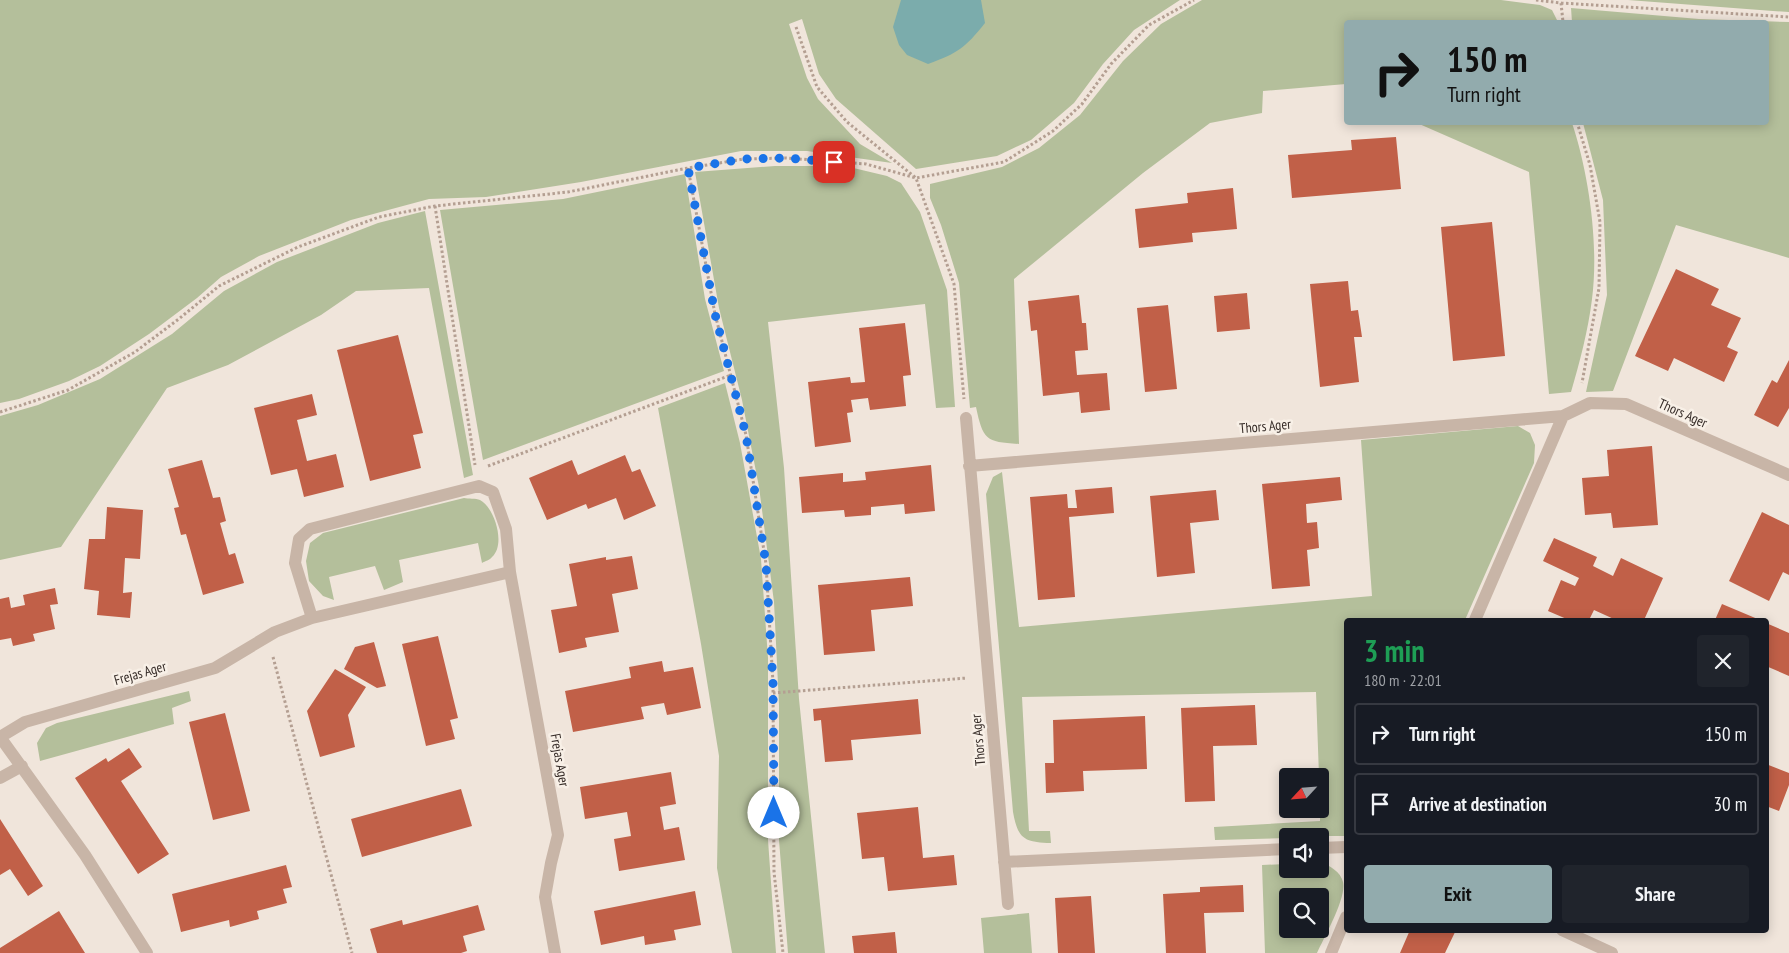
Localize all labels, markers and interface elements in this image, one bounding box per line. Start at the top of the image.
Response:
text: 150 m [1447,36,1528,82]
icon: right [1364,40,1429,105]
text: Turn right [1447,80,1521,108]
pin [813,141,855,183]
icon: arrive [820,148,848,176]
street label: Thors Ager [1656,394,1710,432]
street label: Thors Ager [1238,415,1292,437]
text: 3 min [1364,631,1425,670]
button: close [1697,635,1749,687]
street label: Frejas Ager [112,657,168,689]
text: 180 m · 22:01 [1364,670,1442,690]
street label: Thors Ager [967,713,989,767]
icon: right [1366,720,1394,748]
text: Turn right [1409,722,1475,746]
text: 150 m [1705,722,1747,746]
street label: Frejas Ager [546,732,574,788]
north arrow [1279,768,1329,818]
map controls [1279,768,1329,938]
position arrow [747,786,799,838]
icon: arrive [1366,790,1394,818]
text: Arrive at destination [1409,792,1547,816]
text: 30 m [1714,792,1747,816]
button: sound [1279,828,1329,878]
button: Exit [1364,865,1552,923]
button: Share [1562,865,1749,923]
button: search [1279,888,1329,938]

